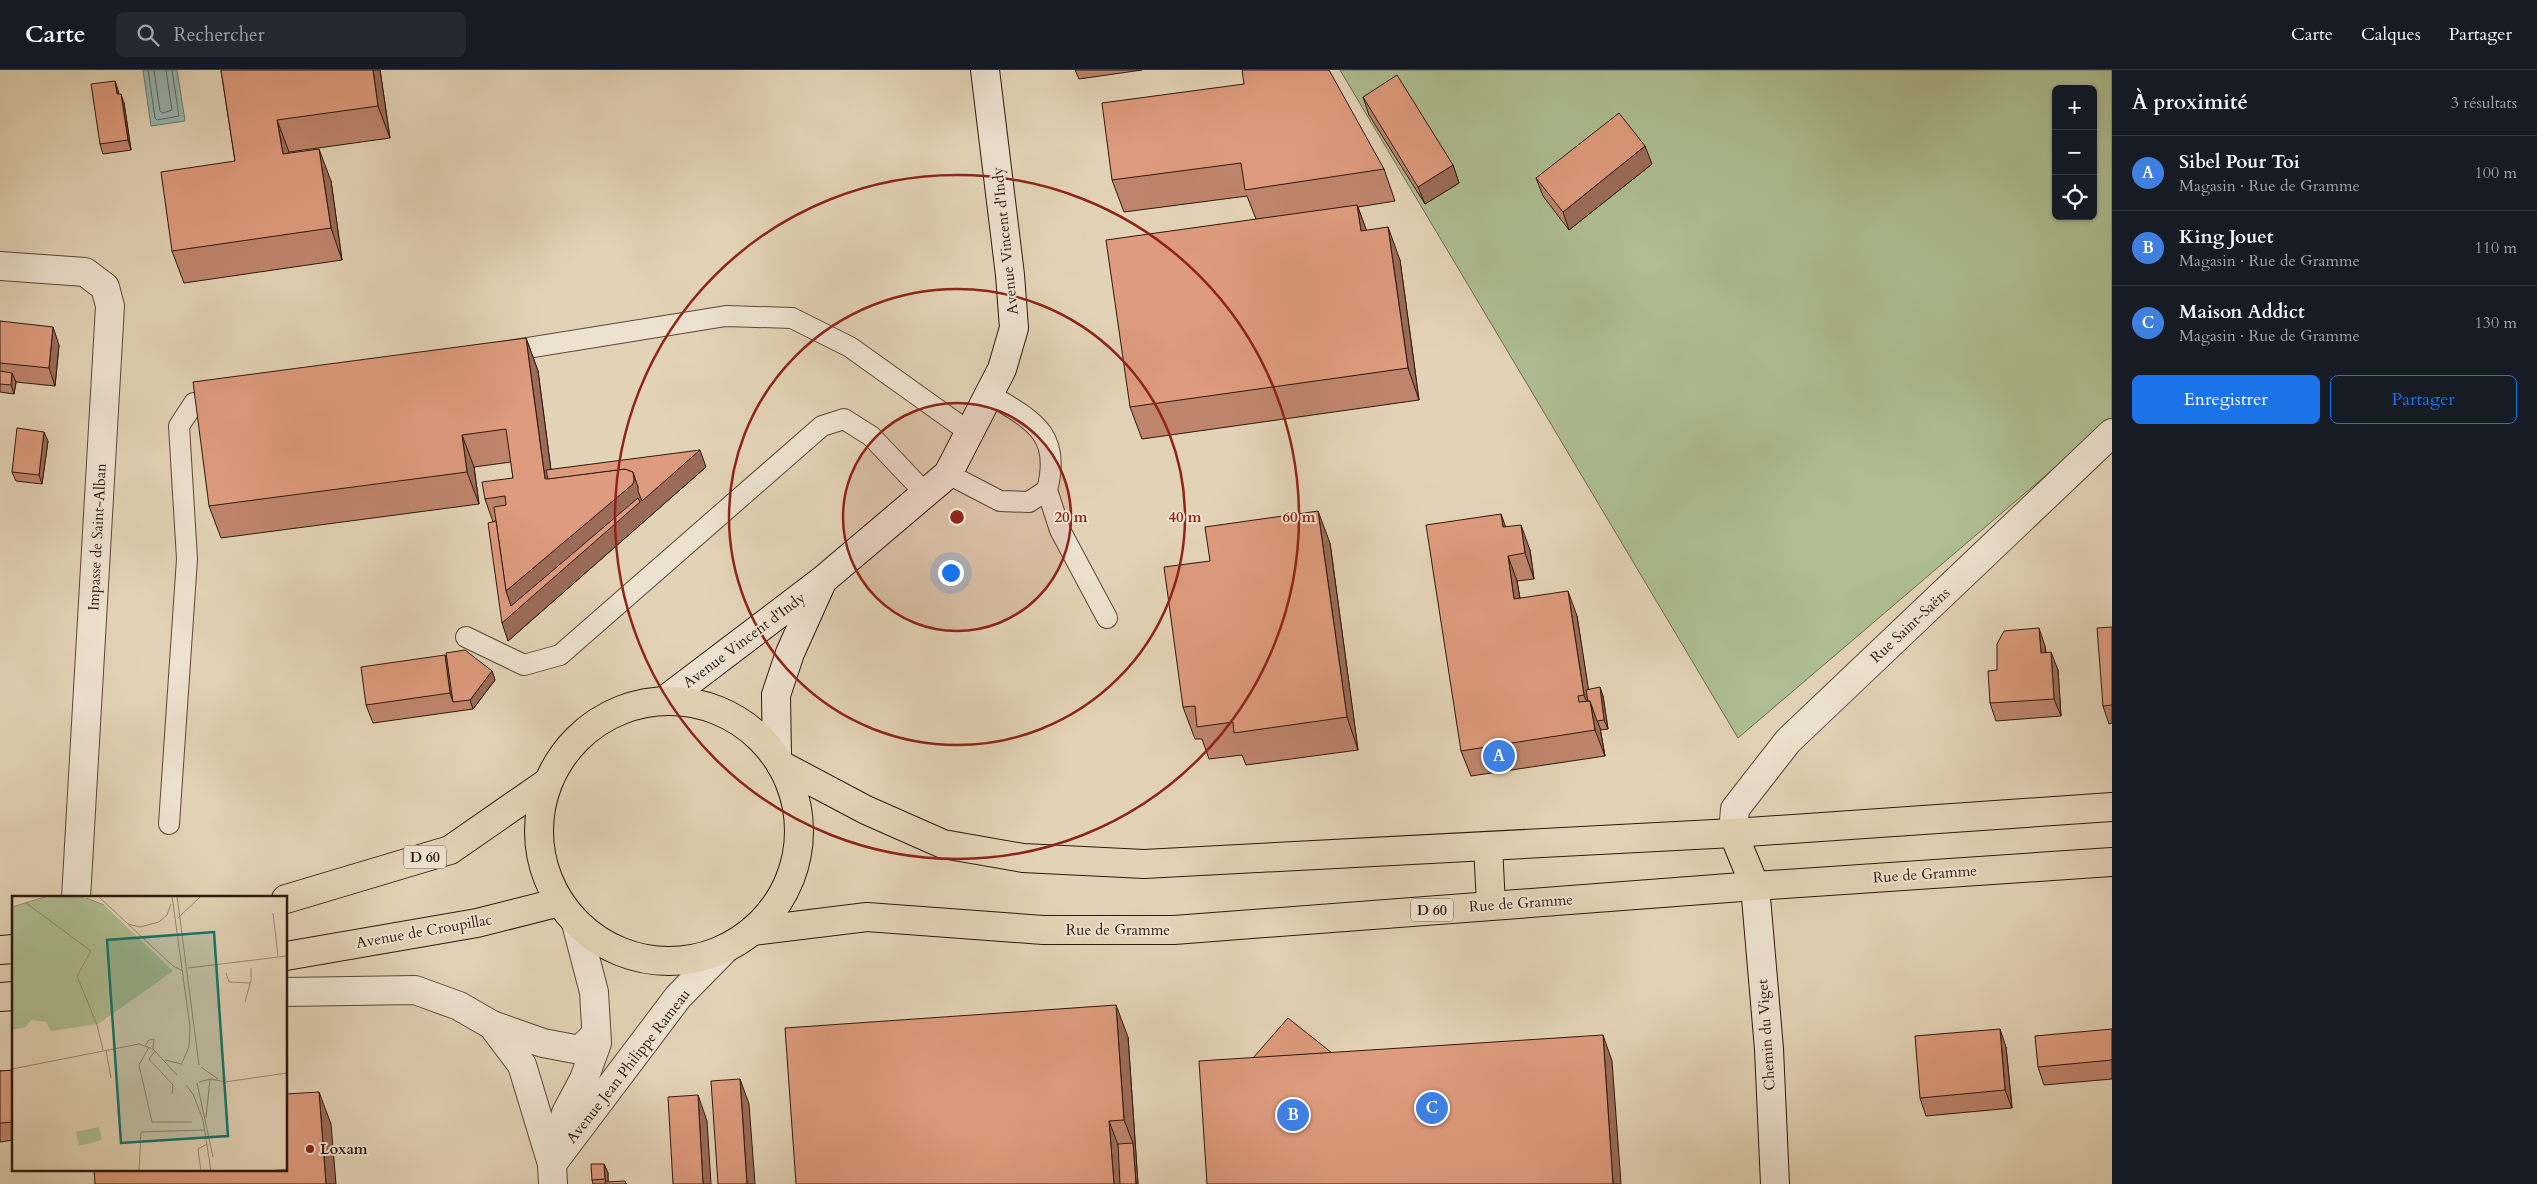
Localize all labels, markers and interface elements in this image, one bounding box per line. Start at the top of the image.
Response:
search box [116,12,466,57]
text: Carte [25,18,86,51]
icon: search [134,21,162,49]
text: Rechercher [174,22,265,48]
text: Carte [2291,22,2333,47]
text: Calques [2361,22,2421,47]
text: Partager [2449,22,2512,47]
map controls [2052,85,2097,220]
button: + [2052,85,2097,130]
text: À proximité [2132,88,2248,117]
text: 3 résultats [2451,92,2517,114]
button: − [2052,130,2097,175]
text: Sibel Pour Toi [2179,149,2300,175]
text: A [2142,162,2154,184]
text: 100 m [2475,162,2517,184]
street label: Avenue Vincent d'Indy [987,166,1023,316]
button: locate [2052,175,2097,220]
text: Magasin · Rue de Gramme [2179,175,2360,197]
text: King Jouet [2179,224,2273,250]
text: B [2142,237,2154,259]
text: 110 m [2475,237,2517,259]
text: Magasin · Rue de Gramme [2179,250,2360,272]
text: Maison Addict [2179,299,2305,325]
text: C [2142,312,2154,334]
text: 130 m [2475,312,2517,334]
text: Magasin · Rue de Gramme [2179,325,2360,347]
button: Enregistrer [2132,375,2320,424]
button: Partager [2330,375,2517,424]
street label: Impasse de Saint-Alban [83,462,111,611]
text: 20 m [1054,507,1088,527]
text: 40 m [1168,507,1202,527]
text: 60 m [1282,507,1316,527]
centre of rings [948,508,966,526]
your location [938,560,964,586]
street label: Rue Saint-Saëns [1866,583,1954,667]
street label: Avenue Vincent d'Indy [679,587,809,693]
pin: A [1483,737,1515,775]
road number: D 60 [404,846,446,869]
street label: Rue de Gramme [1872,860,1978,888]
street label: Rue de Gramme [1468,889,1574,917]
inset map [12,896,288,1172]
road number: D 60 [1411,898,1453,922]
street label: Avenue de Croupillac [354,909,494,953]
street label: Rue de Gramme [1066,920,1170,940]
street label: Chemin du Viget [1752,978,1780,1091]
street label: Avenue Jean Philippe Rameau [561,985,695,1147]
pin: C [1416,1089,1448,1127]
pin: B [1277,1096,1309,1134]
place label: Loxam [320,1139,368,1159]
marker: Loxam [304,1143,316,1155]

